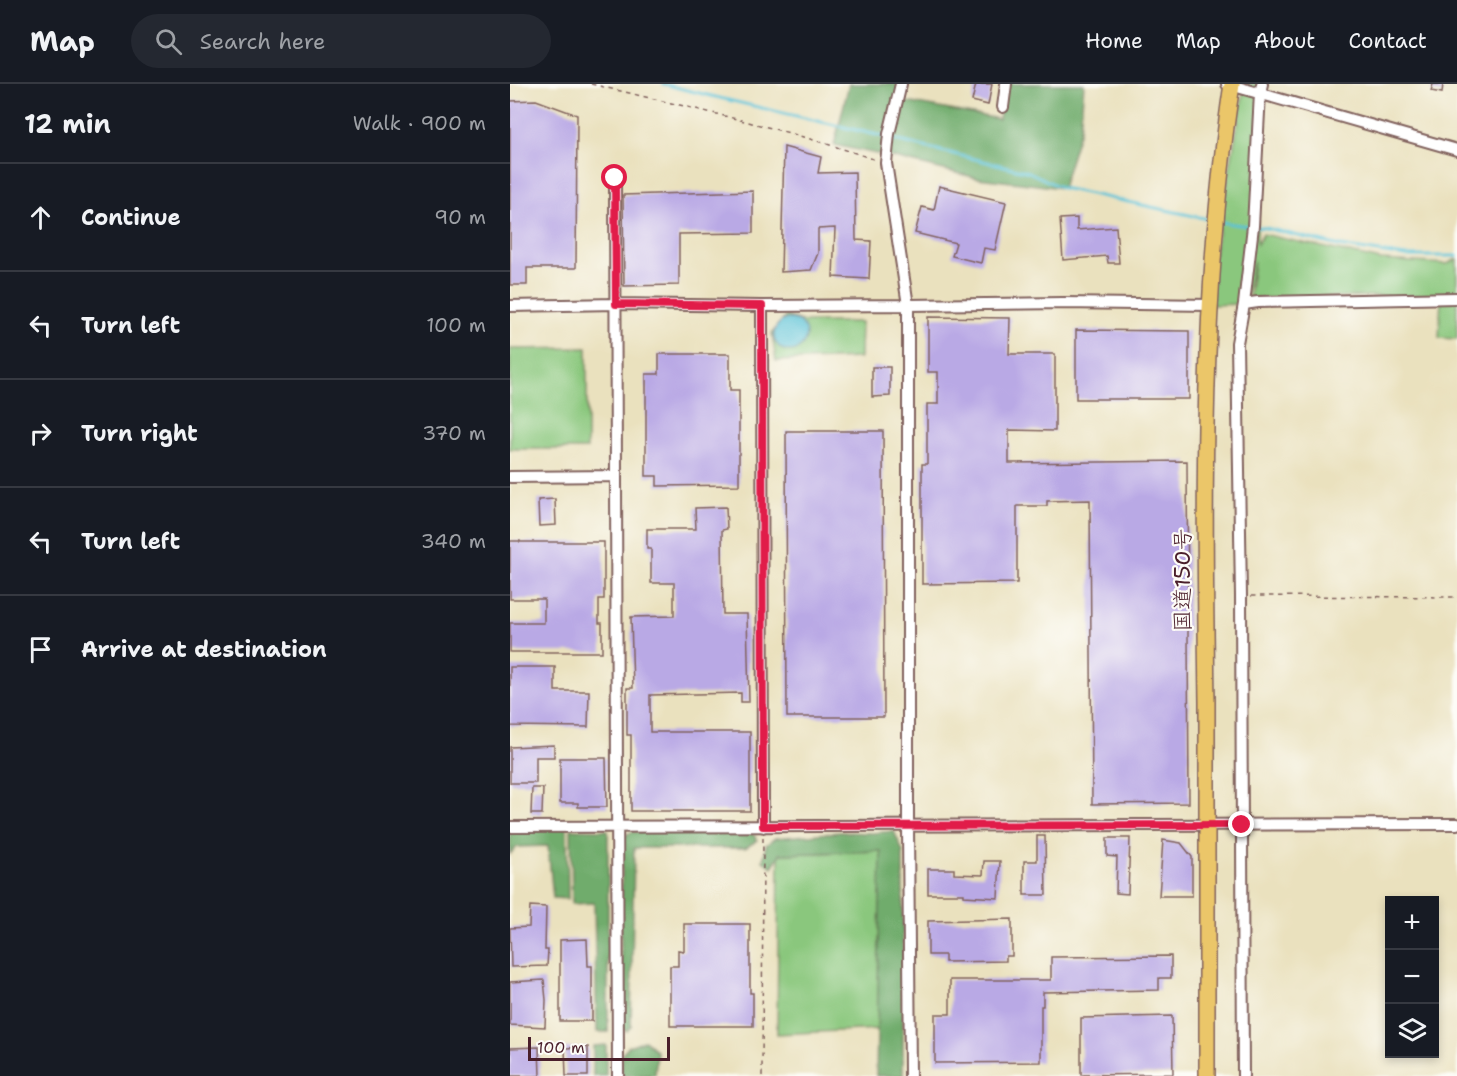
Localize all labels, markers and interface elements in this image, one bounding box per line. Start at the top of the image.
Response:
search box [131,14,551,68]
text: Map [30,22,95,60]
icon: search [152,25,185,58]
text: Search here [200,27,325,56]
text: Home [1085,27,1143,55]
text: Map [1176,27,1221,55]
text: About [1254,27,1315,55]
text: Contact [1348,27,1427,55]
text: 12 min [24,106,111,141]
text: Walk · 900 m [353,110,486,136]
route start [601,164,627,190]
icon: ahead [24,201,57,234]
text: Continue [81,203,181,232]
text: 90 m [434,204,486,230]
icon: left [24,309,57,342]
text: Turn left [81,311,180,340]
text: 100 m [426,312,486,338]
icon: right [24,417,57,450]
text: Turn right [81,419,198,448]
text: 370 m [422,420,486,446]
icon: left [24,525,57,558]
text: Turn left [81,527,180,556]
text: 340 m [421,528,486,554]
street label: 国道150号 [1168,528,1197,632]
icon: arrive [24,633,57,666]
text: Arrive at destination [81,635,327,664]
route end [1228,811,1254,837]
map controls [1385,896,1439,1058]
button: + [1385,896,1439,950]
button: − [1385,950,1439,1004]
button: layers [1385,1004,1439,1058]
scale bar [528,1034,670,1062]
text: 100 m [537,1037,585,1058]

